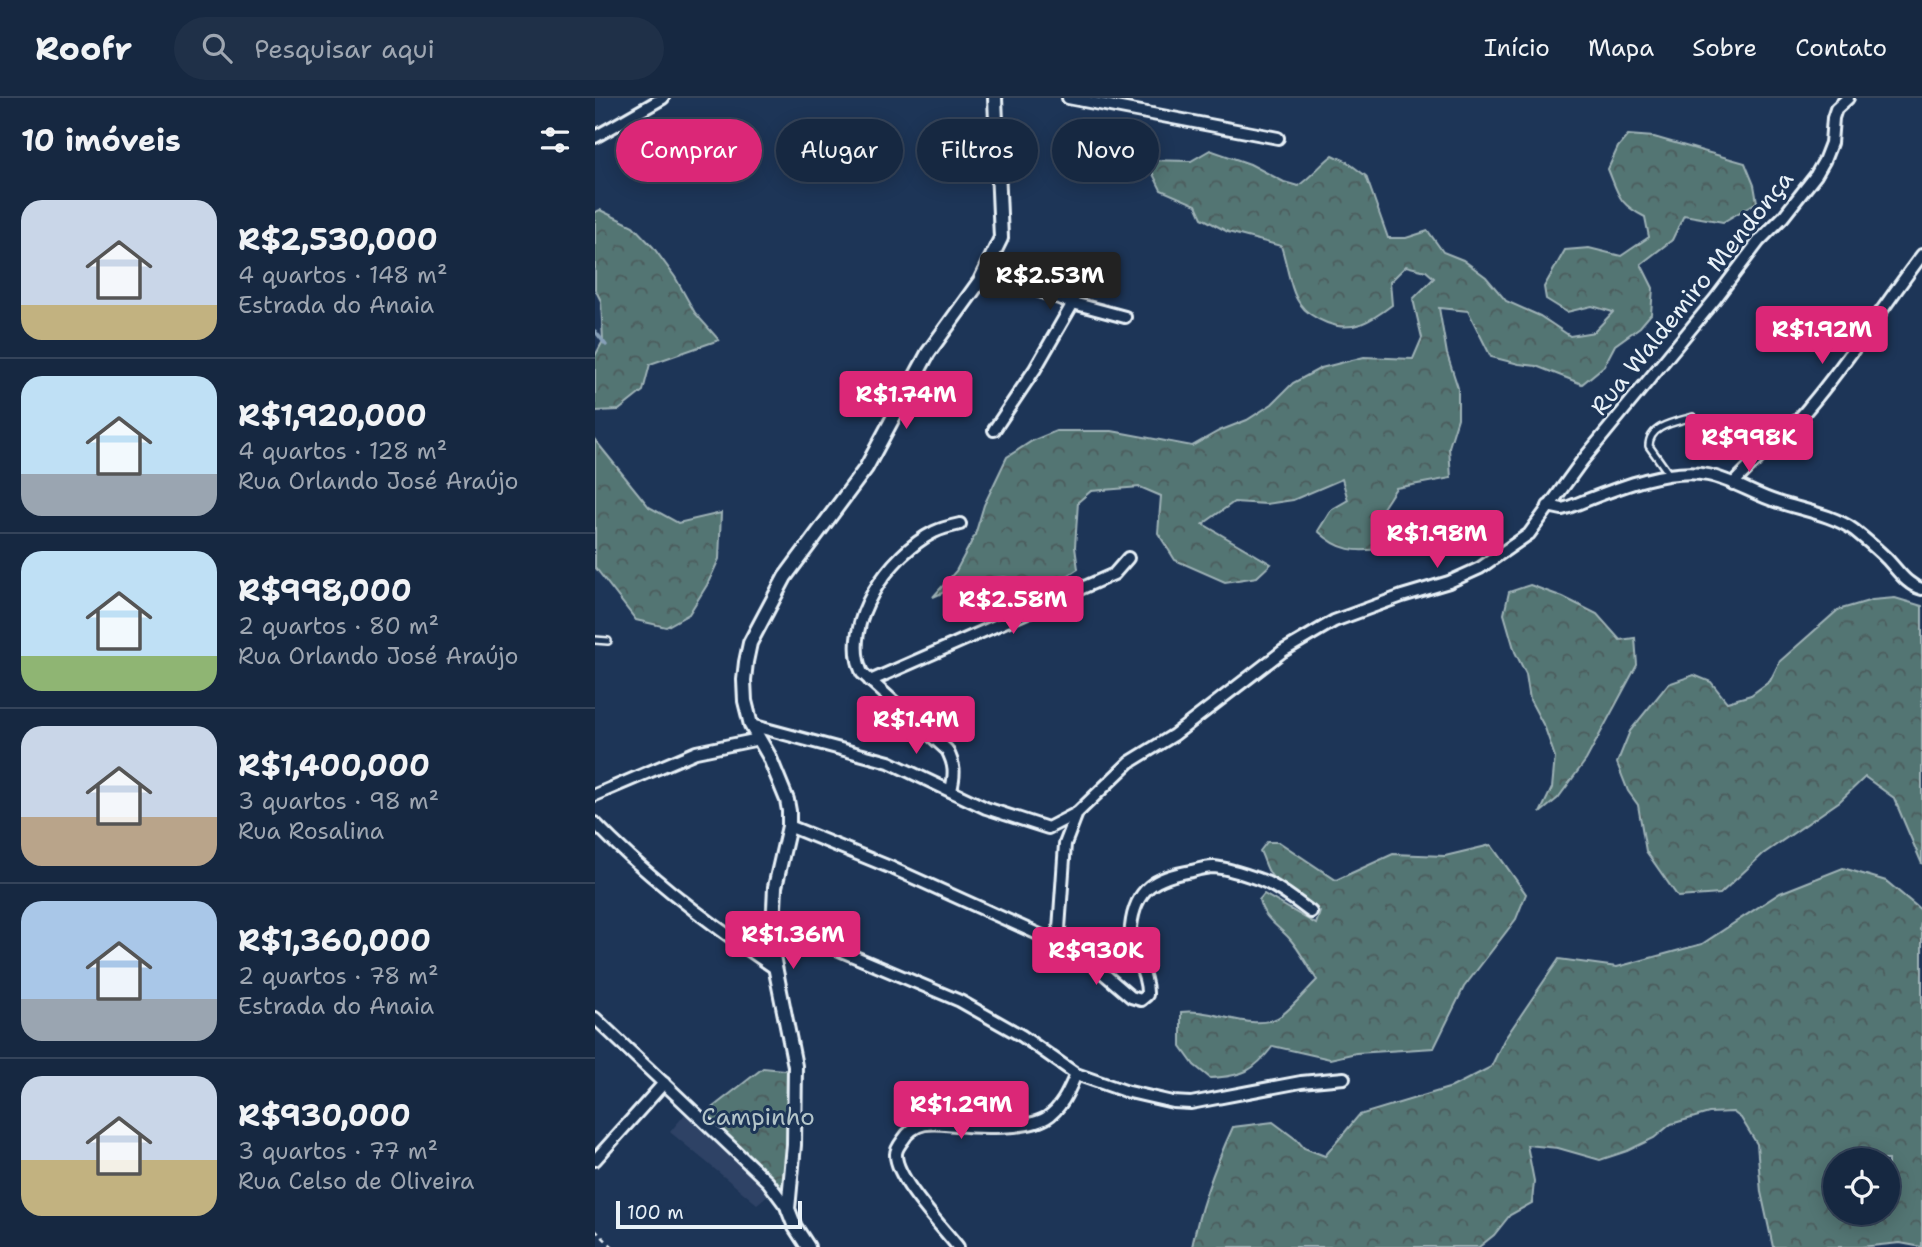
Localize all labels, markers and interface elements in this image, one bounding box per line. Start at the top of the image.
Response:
search box [174,17,664,80]
text: Roofr [35,26,132,71]
icon: search [198,29,236,67]
text: Pesquisar aqui [254,31,435,66]
text: Início [1484,32,1550,64]
text: Mapa [1588,32,1654,64]
text: Sobre [1692,32,1757,64]
text: Contato [1795,32,1887,64]
chip: Comprar [616,119,762,182]
chip: Alugar [776,119,903,182]
chip: Filtros [917,119,1038,182]
chip: Novo [1052,119,1159,182]
text: 10 imóveis [21,120,181,161]
icon: filters [536,121,574,159]
street label: Rua Waldemiro Mendonça [1583,164,1801,422]
text: R$2,530,000 [238,219,438,260]
icon: home [77,228,161,312]
pin: R$2.53M [985,252,1115,312]
text: 4 quartos · 148 m² [238,260,448,290]
text: R$2.53M [996,260,1104,290]
text: Estrada do Anaia [238,290,434,320]
pin: R$1.92M [1757,306,1887,366]
text: R$1.92M [1772,314,1872,344]
pin: R$1.74M [841,372,971,431]
text: R$1.74M [855,379,957,409]
text: R$1,920,000 [238,395,427,436]
icon: home [77,404,161,488]
pin: R$998K [1692,414,1806,474]
text: R$998K [1701,422,1797,452]
text: 4 quartos · 128 m² [238,436,447,466]
text: Rua Orlando José Araújo [238,466,519,496]
pin: R$1.98M [1372,510,1502,570]
text: R$1.98M [1387,518,1487,548]
text: R$998,000 [238,570,412,611]
pin: R$2.58M [948,576,1078,636]
icon: home [77,579,161,663]
text: R$2.58M [959,584,1067,614]
text: 2 quartos · 80 m² [238,611,439,641]
text: Rua Orlando José Araújo [238,641,519,671]
pin: R$1.4M [859,696,973,756]
text: R$1.4M [873,704,959,734]
text: R$1,400,000 [238,745,430,786]
icon: home [77,754,161,838]
text: 3 quartos · 98 m² [238,786,439,816]
text: Rua Rosalina [238,816,384,846]
pin: R$1.36M [728,912,858,971]
text: R$1.36M [741,919,845,949]
text: R$1,360,000 [238,920,431,961]
pin: R$930K [1039,928,1153,987]
icon: home [77,929,161,1013]
text: R$930K [1048,935,1144,965]
text: 2 quartos · 78 m² [238,961,439,991]
text: Estrada do Anaia [238,991,434,1021]
pin: R$1.29M [896,1082,1026,1141]
text: R$1.29M [910,1089,1012,1119]
text: R$930,000 [238,1095,411,1136]
park label: Campinho [701,1101,815,1133]
icon: home [77,1104,161,1188]
text: 3 quartos · 77 m² [238,1136,438,1166]
map controls [1823,1148,1900,1225]
button: locate [1823,1148,1900,1225]
text: Rua Celso de Oliveira [238,1166,474,1196]
scale bar [616,1198,801,1230]
text: 100 m [627,1200,684,1225]

